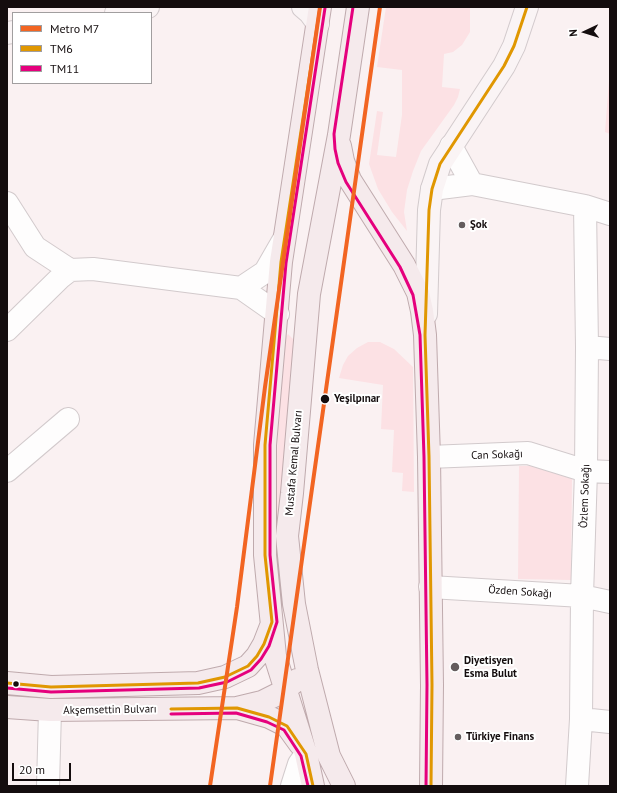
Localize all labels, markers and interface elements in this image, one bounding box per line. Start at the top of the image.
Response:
legend [12,12,152,84]
north arrow [565,12,605,52]
text: Metro M7 [50,21,99,36]
text: N [566,29,580,37]
text: TM6 [50,41,73,56]
text: TM11 [50,61,79,76]
place label: Şok [470,218,487,232]
marker: Şok [457,220,467,230]
place label: Yeşilpınar [334,392,380,406]
marker: Yeşilpınar [319,393,331,405]
street label: Mustafa Kemal Bulvarı [283,410,305,516]
street label: Can Sokağı [471,447,523,463]
street label: Özlem Sokağı [577,464,593,528]
street label: Özden Sokağı [488,583,552,601]
place label: Diyetisyen Esma Bulut [464,654,517,680]
marker: Diyetisyen Esma Bulut [449,661,461,673]
unlabelled marker [11,679,21,689]
street label: Akşemsettin Bulvarı [63,703,157,717]
place label: Türkiye Finans [466,730,534,744]
marker: Türkiye Finans [453,732,463,742]
scale bar [14,755,73,781]
text: 20 m [19,762,45,777]

